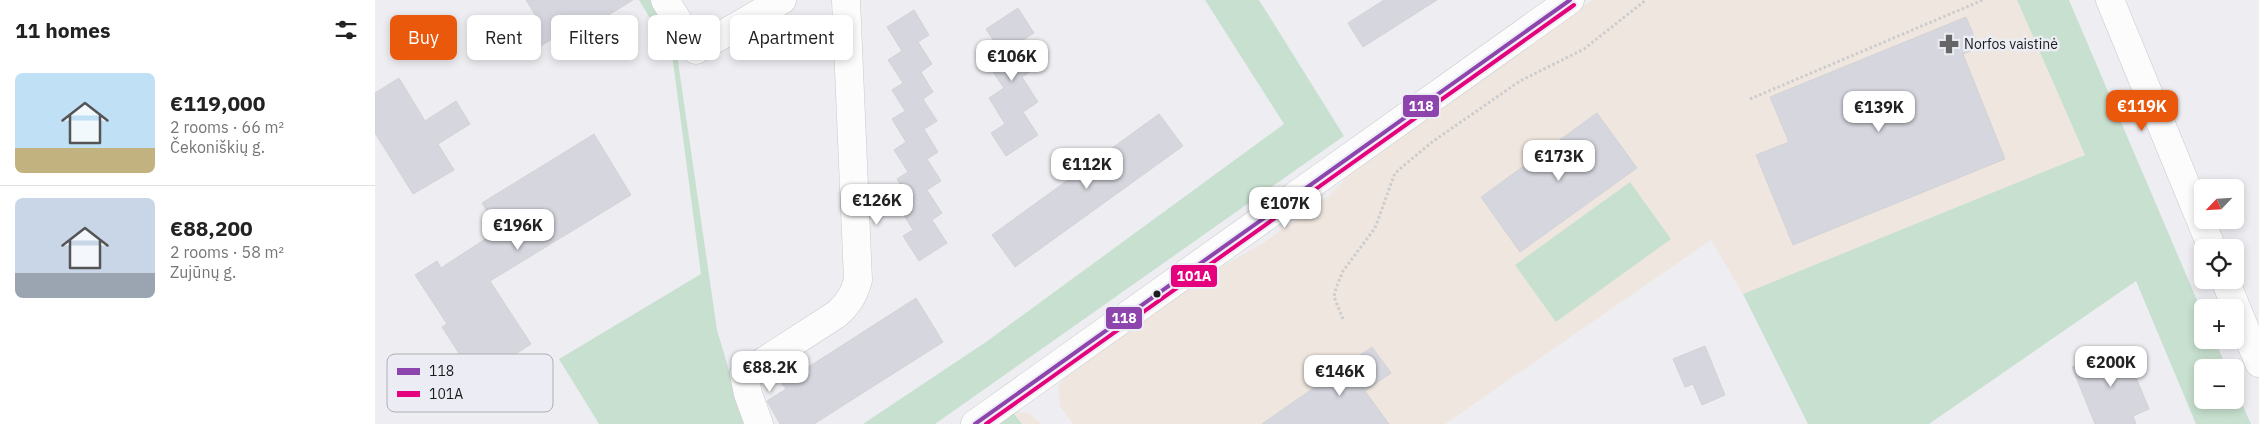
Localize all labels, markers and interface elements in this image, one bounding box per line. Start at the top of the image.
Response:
chip: Buy [390,15,457,60]
chip: Rent [467,15,541,60]
chip: Filters [551,15,638,60]
chip: New [648,15,720,60]
chip: Apartment [730,15,853,60]
text: 11 homes [15,16,111,44]
icon: filters [332,16,360,44]
pharmacy icon: Norfos vaistinė [1938,33,1960,55]
place label: Norfos vaistinė [1964,35,2058,53]
pin: €106K [977,39,1047,82]
text: €106K [987,46,1037,66]
text: €119,000 [170,89,265,117]
pin: €139K [1844,90,1914,133]
pin: €119K [2107,90,2177,132]
icon: home [55,93,115,153]
line badge: 118 [1402,94,1440,118]
text: €119K [2117,96,2167,116]
text: 118 [1408,97,1434,115]
text: €139K [1854,97,1904,117]
text: 2 rooms · 66 m² [170,117,284,137]
text: Čekoniškių g. [170,137,265,157]
pin: €173K [1524,140,1594,182]
text: €173K [1534,146,1584,166]
pin: €112K [1052,148,1122,190]
text: €112K [1062,154,1112,174]
north arrow [2194,179,2244,229]
map controls [2194,179,2244,409]
pin: €126K [842,184,912,226]
pin: €107K [1250,186,1320,229]
text: €126K [852,190,902,210]
text: €107K [1260,193,1310,213]
pin: €196K [483,208,553,251]
text: €88,200 [170,214,253,242]
text: €196K [493,215,543,235]
icon: home [55,218,115,278]
button: locate [2194,239,2244,289]
text: 2 rooms · 58 m² [170,242,284,262]
text: Zujūnų g. [170,262,236,282]
line badge: 101A [1170,264,1218,288]
text: 101A [1177,267,1212,285]
unlabelled marker [1152,289,1162,299]
button: + [2194,299,2244,349]
line badge: 118 [1105,306,1143,330]
text: 118 [1111,309,1137,327]
pin: €200K [2076,346,2146,388]
pin: €88.2K [729,350,811,393]
text: €200K [2086,352,2136,372]
legend [387,354,553,412]
pin: €146K [1305,354,1375,397]
text: €88.2K [743,357,797,377]
button: − [2194,359,2244,409]
text: €146K [1315,361,1365,381]
text: 118 [429,362,454,380]
text: 101A [429,385,463,403]

